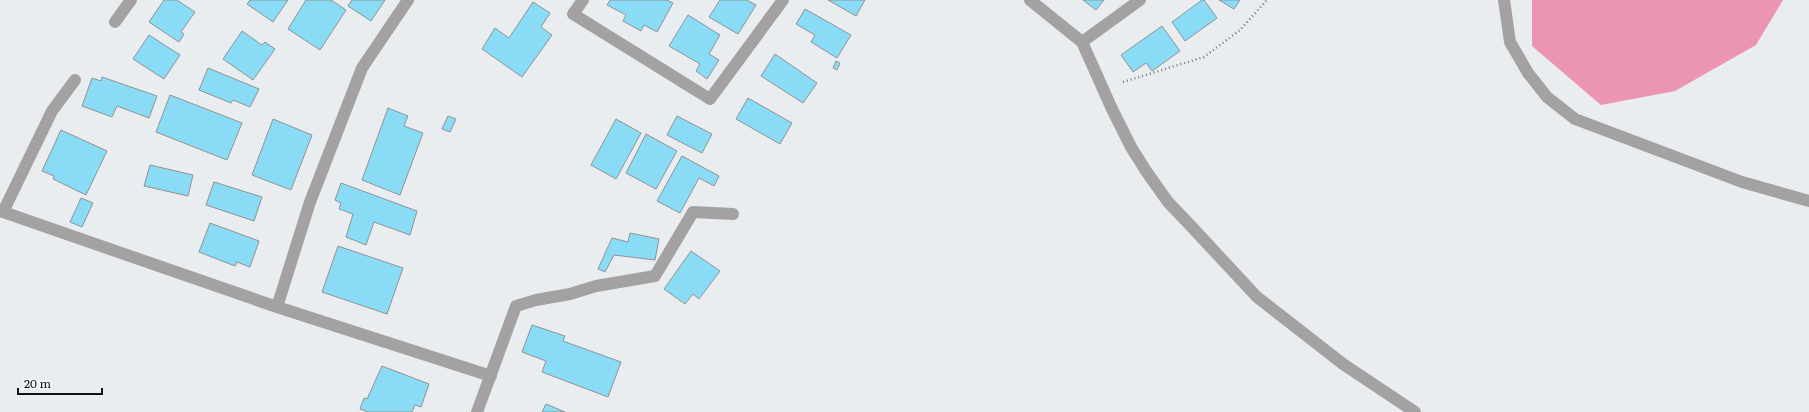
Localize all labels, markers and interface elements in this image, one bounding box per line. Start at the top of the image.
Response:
scale bar [18,370,102,396]
text: 20 m [24,374,51,392]

